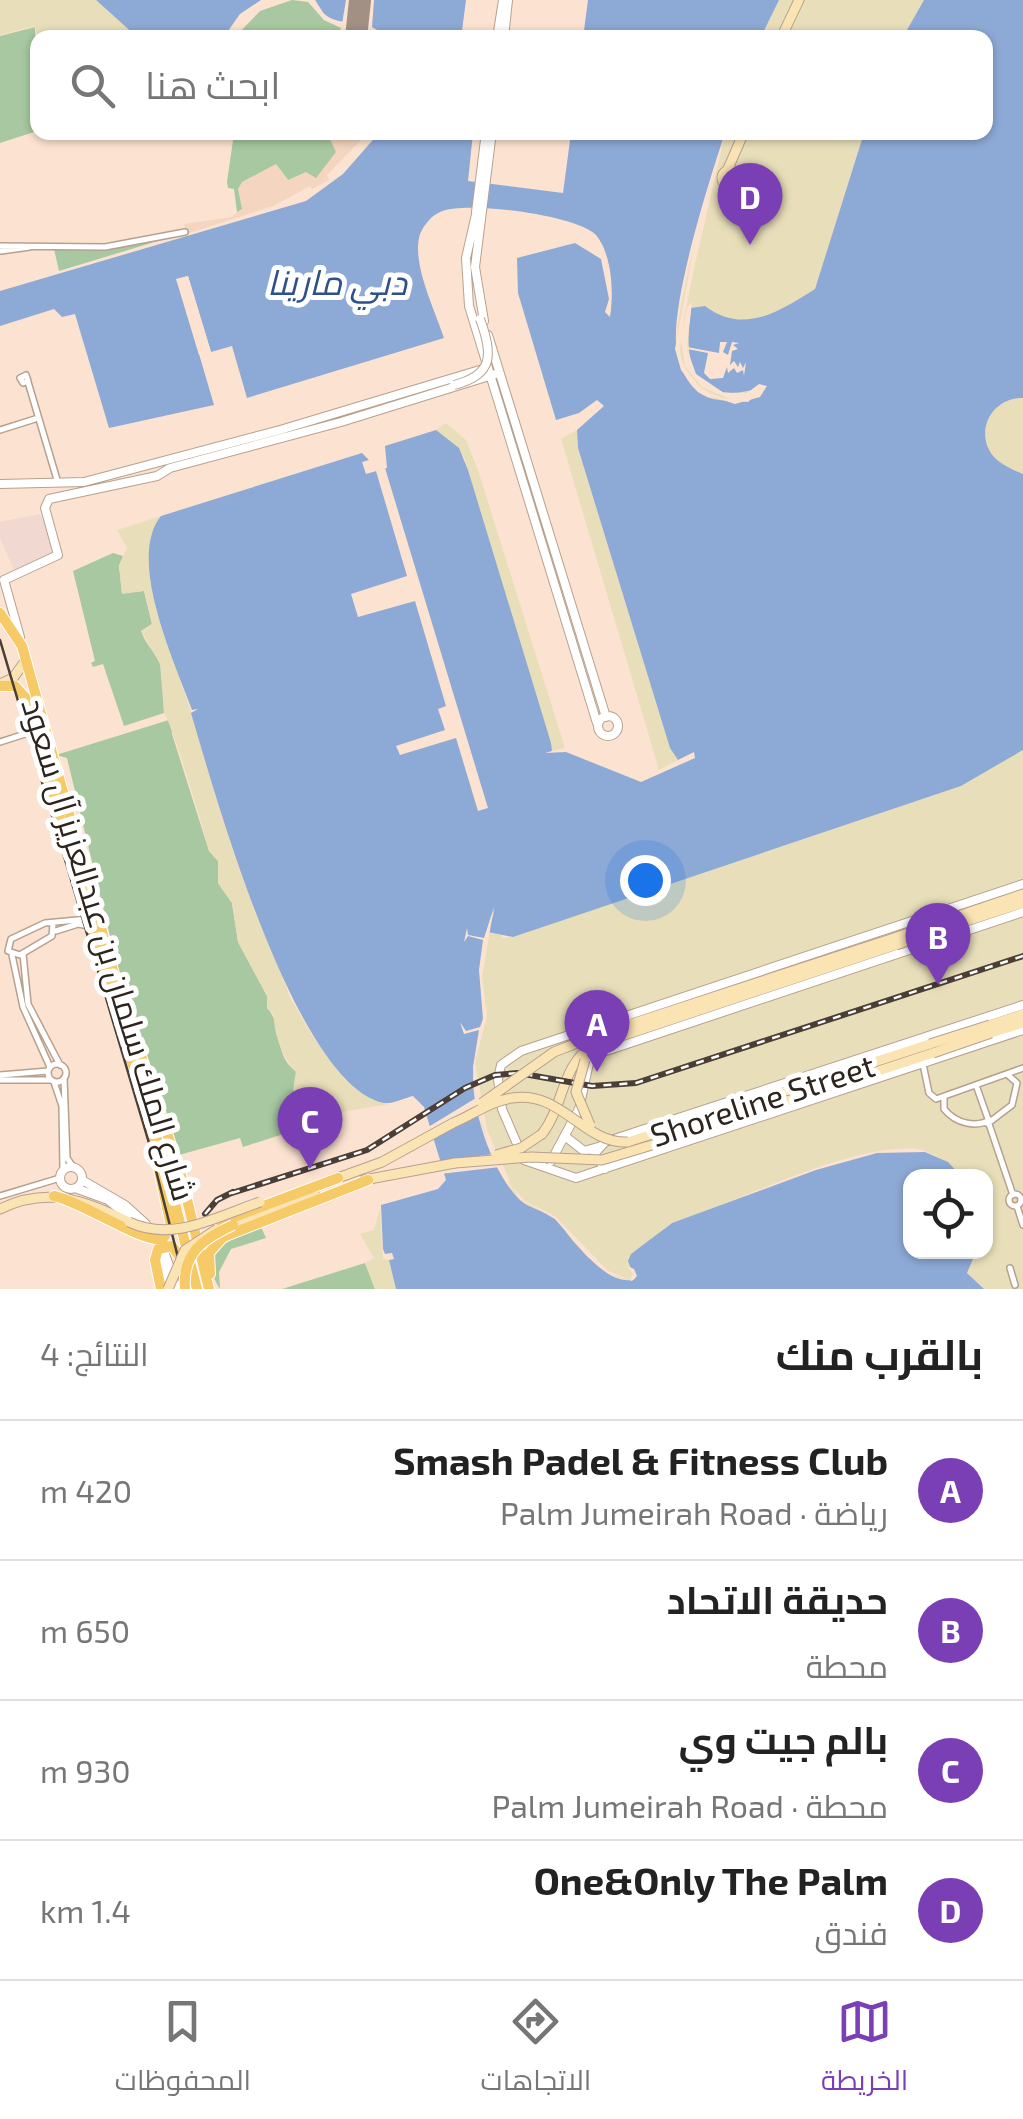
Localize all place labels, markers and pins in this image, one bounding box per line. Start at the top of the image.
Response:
pin: D [718,162,782,245]
pin: B [906,902,970,985]
pin: A [564,990,630,1072]
pin: C [278,1086,342,1169]

